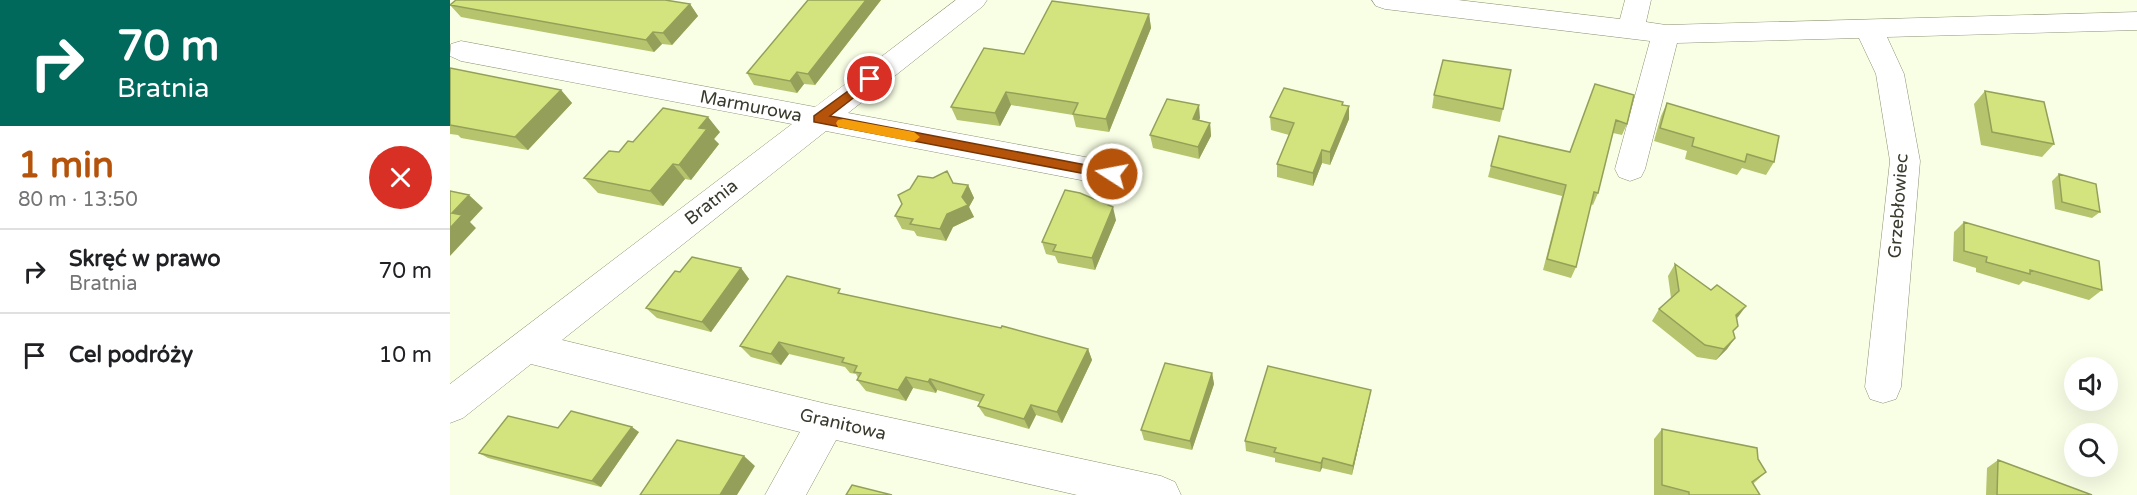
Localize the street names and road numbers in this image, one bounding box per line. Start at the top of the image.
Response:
street label: Marmurowa [698,85,804,127]
street label: Grzebłowiec [1883,153,1913,259]
street label: Bratnia [680,174,742,230]
street label: Granitowa [798,403,888,445]

